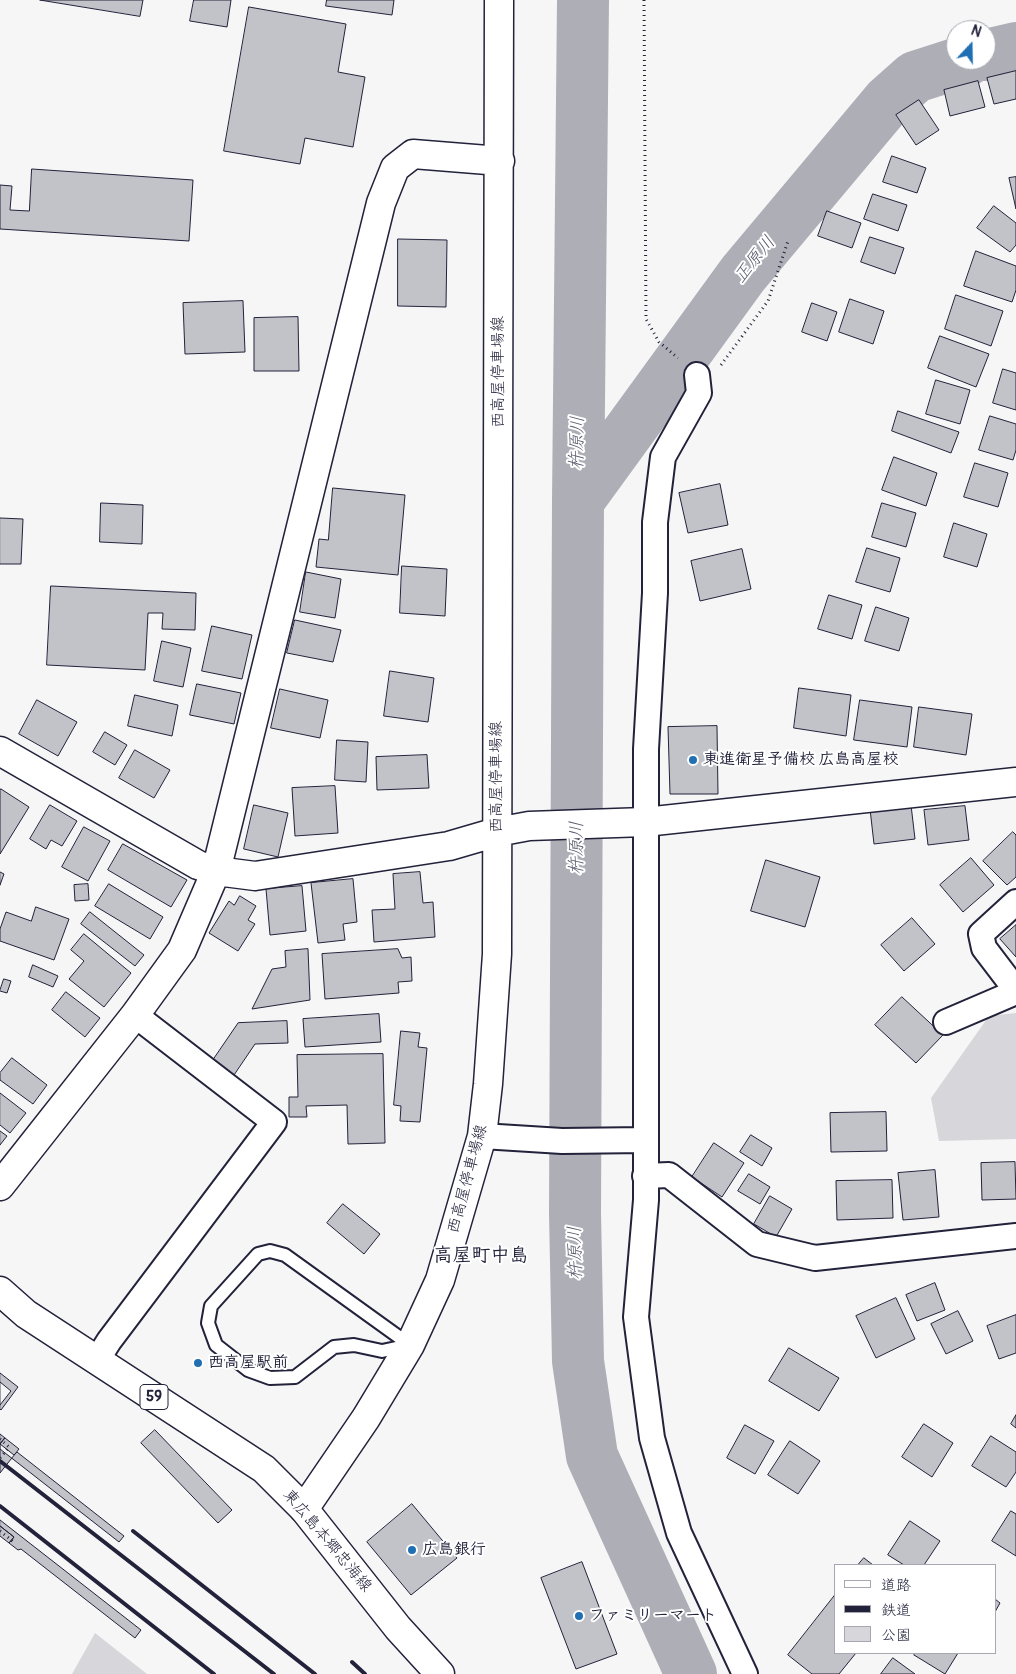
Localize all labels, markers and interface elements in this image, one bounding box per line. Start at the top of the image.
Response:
north arrow [946,20,996,70]
text: N [969,22,984,41]
water label: 正原川 [730,232,780,288]
street label: 西高屋停車場線 [489,316,509,428]
water label: 杵原川 [567,416,589,470]
street label: 西高屋停車場線 [487,721,507,833]
place label: 東進衛星予備校 広島高屋校 [703,750,898,770]
marker: 東進衛星予備校 広島高屋校 [687,754,699,766]
water label: 杵原川 [566,821,588,875]
street label: 西高屋停車場線 [444,1122,492,1236]
water label: 杵原川 [565,1226,587,1280]
district label: 高屋町中島 [434,1245,528,1267]
place label: 西高屋駅前 [208,1353,288,1373]
marker: 西高屋駅前 [192,1357,204,1369]
road number: 59 [140,1384,168,1410]
street label: 東広島本郷忠海線 [279,1486,375,1596]
place label: 広島銀行 [422,1540,486,1560]
marker: 広島銀行 [406,1544,418,1556]
legend [834,1564,996,1654]
text: 道路 [881,1576,911,1595]
text: 鉄道 [881,1601,911,1620]
place label: ファミリーマート [589,1606,717,1626]
marker: ファミリーマート [573,1610,585,1622]
text: 公園 [881,1626,911,1645]

